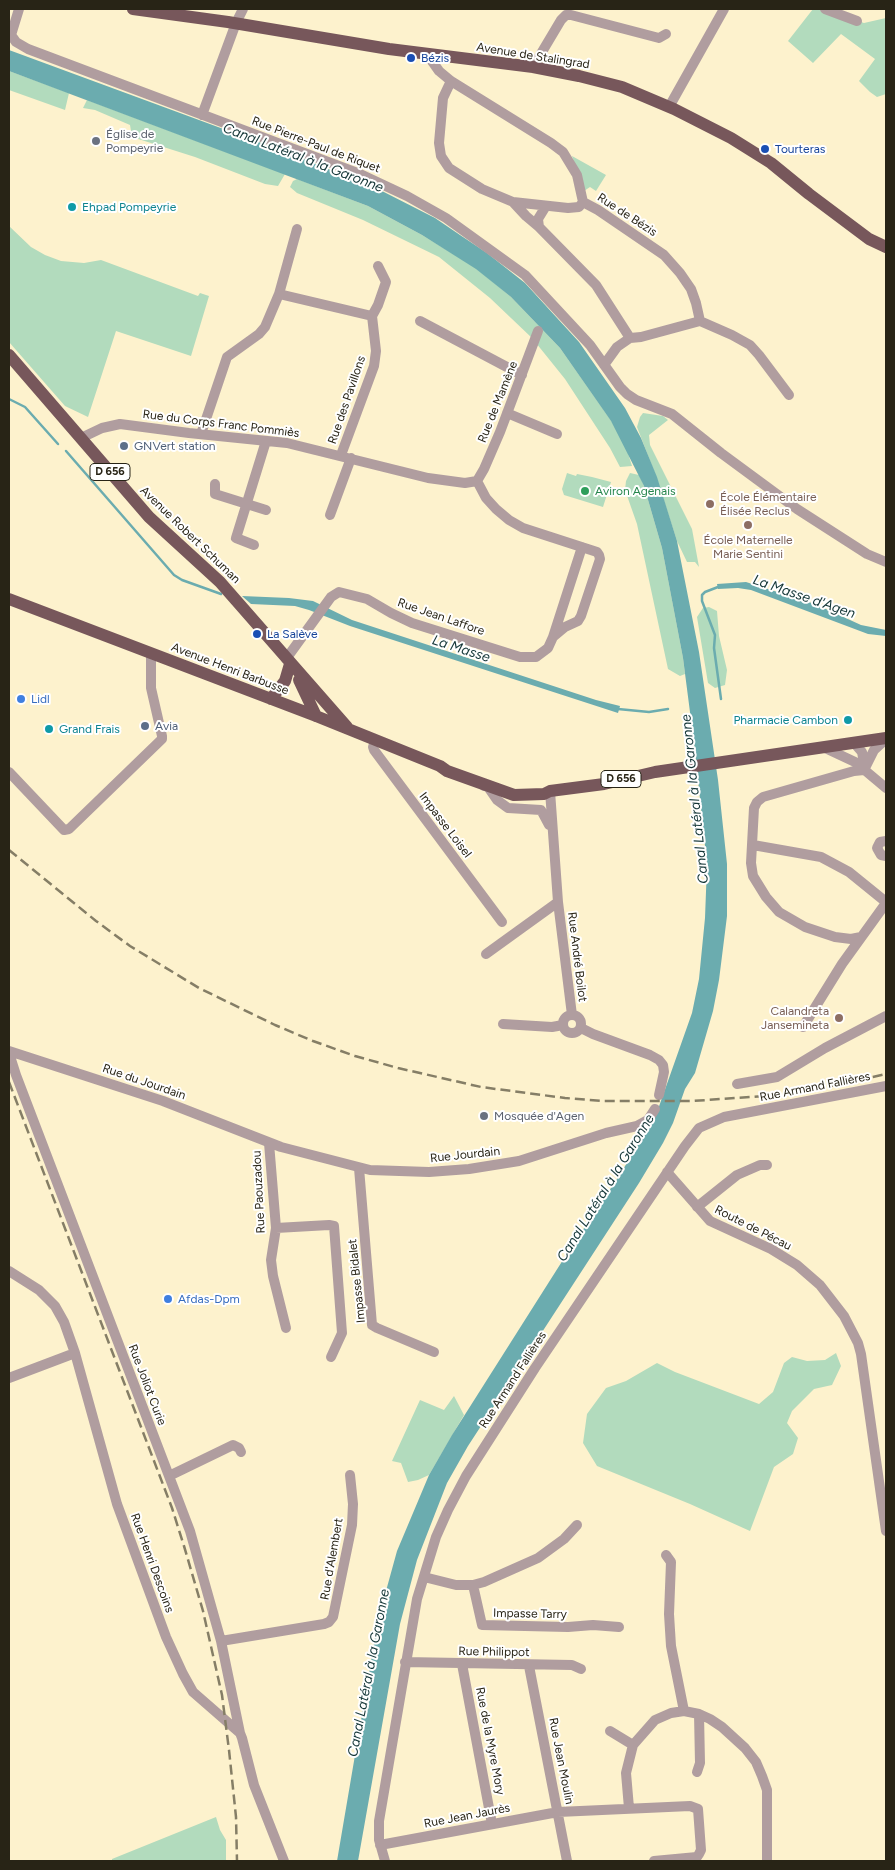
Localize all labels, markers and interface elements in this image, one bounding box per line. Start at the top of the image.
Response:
street label: Avenue de Stalingrad [475,40,591,72]
place label: Bézis [421,51,449,65]
marker: Bézis [405,52,417,64]
street label: Rue Pierre-Paul de Riquet [250,114,382,176]
water label: Canal Latéral à la Garonne [220,120,386,196]
place label: Église de Pompeyrie [106,127,163,155]
marker: Église de Pompeyrie [90,135,102,147]
place label: Tourteras [775,142,825,156]
marker: Tourteras [759,143,771,155]
street label: Rue de Bézis [594,190,660,240]
place label: Ehpad Pompeyrie [82,200,176,214]
marker: Ehpad Pompeyrie [66,201,78,213]
street label: Rue des Pavillons [325,354,369,446]
street label: Rue de Mamène [475,359,521,445]
street label: Rue du Corps Franc Pommiès [142,407,300,441]
place label: GNVert station [134,439,216,453]
marker: GNVert station [118,440,130,452]
road number: D 656 [90,464,130,481]
street label: Avenue Robert Schuman [137,483,243,587]
place label: Aviron Agenais [595,484,676,498]
marker: Aviron Agenais [579,485,591,497]
place label: École Élémentaire Élisée Reclus [720,490,816,518]
marker: École Élémentaire Élisée Reclus [704,498,716,510]
marker: École Maternelle Marie Sentini [742,519,754,531]
place label: École Maternelle Marie Sentini [703,533,793,561]
water label: La Masse d'Agen [750,572,858,622]
street label: Rue Jean Laffore [396,595,486,639]
place label: La Salève [267,627,318,641]
marker: La Salève [251,628,263,640]
water label: La Masse [430,632,492,666]
street label: Avenue Henri Barbusse [169,640,291,698]
place label: Lidl [31,692,50,706]
marker: Lidl [15,693,27,705]
water label: Canal Latéral à la Garonne [678,713,712,885]
place label: Pharmacie Cambon [733,713,838,727]
marker: Pharmacie Cambon [842,714,854,726]
place label: Avia [155,719,178,733]
marker: Avia [139,720,151,732]
place label: Grand Frais [59,722,120,736]
marker: Grand Frais [43,723,55,735]
road number: D 656 [601,771,641,788]
street label: Impasse Loisel [416,789,474,861]
street label: Rue André Boilot [564,911,590,1003]
place label: Calandreta Jansemineta [761,1004,829,1032]
marker: Calandreta Jansemineta [833,1012,845,1024]
street label: Rue du Jourdain [101,1061,187,1103]
street label: Rue Armand Fallières [758,1069,872,1105]
place label: Mosquée d'Agen [494,1109,584,1123]
marker: Mosquée d'Agen [478,1110,490,1122]
water label: Canal Latéral à la Garonne [554,1111,658,1265]
street label: Rue Jourdain [429,1144,501,1166]
street label: Rue Paouzadou [250,1150,268,1234]
street label: Route de Pécau [712,1202,794,1254]
street label: Impasse Bidalet [345,1238,369,1324]
place label: Afdas-Dpm [178,1292,240,1306]
marker: Afdas-Dpm [162,1293,174,1305]
street label: Rue Armand Fallières [476,1329,550,1431]
street label: Rue Joliot Curie [125,1343,169,1427]
street label: Rue Henri Descoins [127,1511,177,1615]
street label: Rue d'Alembert [318,1517,346,1601]
water label: Canal Latéral à la Garonne [344,1588,394,1758]
street label: Impasse Tarry [493,1606,567,1622]
street label: Rue Philippot [458,1644,530,1660]
street label: Rue de la Myre Mory [472,1686,508,1796]
street label: Rue Jean Moulin [546,1716,576,1806]
street label: Rue Jean Jaurès [423,1801,511,1831]

